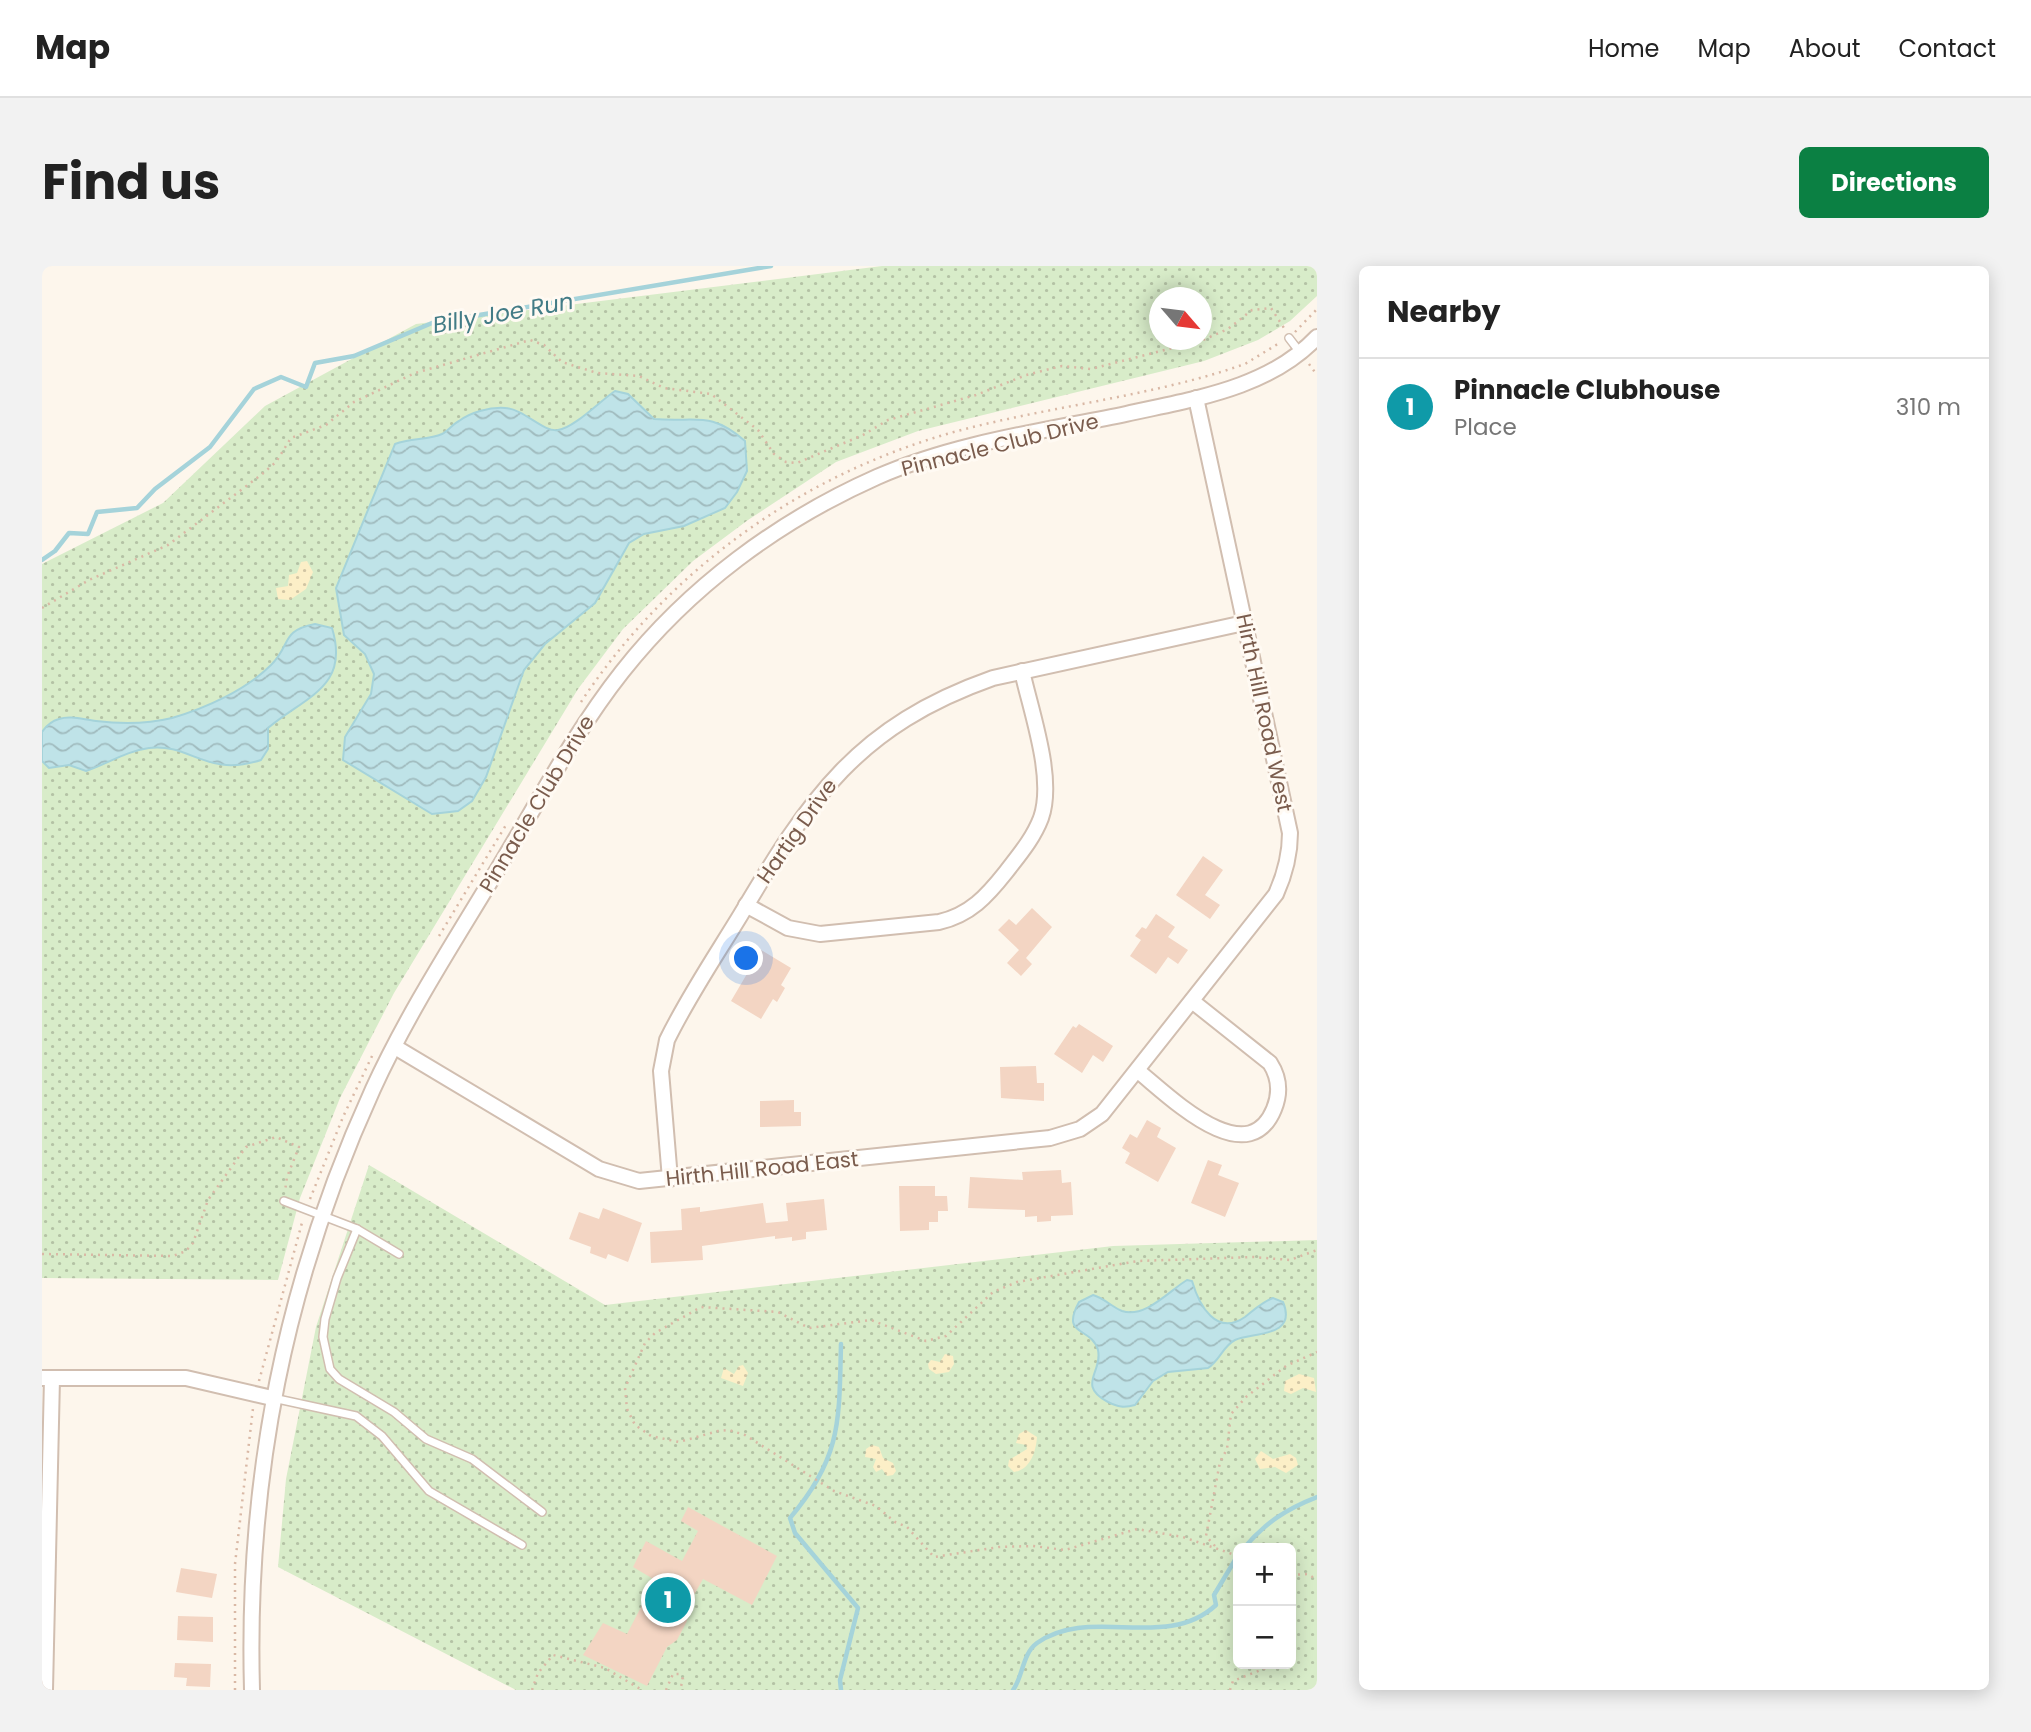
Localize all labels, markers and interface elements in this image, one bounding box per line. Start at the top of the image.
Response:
text: Map [35,24,110,71]
text: Home [1588,32,1660,65]
text: Map [1698,32,1751,65]
text: About [1789,32,1860,65]
text: Contact [1898,32,1996,65]
button: Directions [1799,147,1989,218]
text: Find us [42,148,220,216]
water label: Billy Joe Run [430,285,576,341]
north arrow [1149,287,1212,350]
text: Nearby [1387,290,1501,333]
text: Pinnacle Clubhouse [1454,372,1720,408]
text: 1 [1406,391,1414,423]
text: 310 m [1896,391,1961,423]
street label: Pinnacle Club Drive [898,406,1101,483]
text: Place [1454,411,1517,443]
street label: Hirth Hill Road West [1229,611,1300,815]
street label: Pinnacle Club Drive [472,710,601,898]
street label: Hartig Drive [750,772,843,889]
your location [729,941,763,975]
street label: Hirth Hill Road East [664,1144,860,1193]
map controls [1233,1543,1296,1669]
button: + [1233,1543,1296,1606]
pin: 1 [645,1574,691,1626]
button: − [1233,1606,1296,1669]

